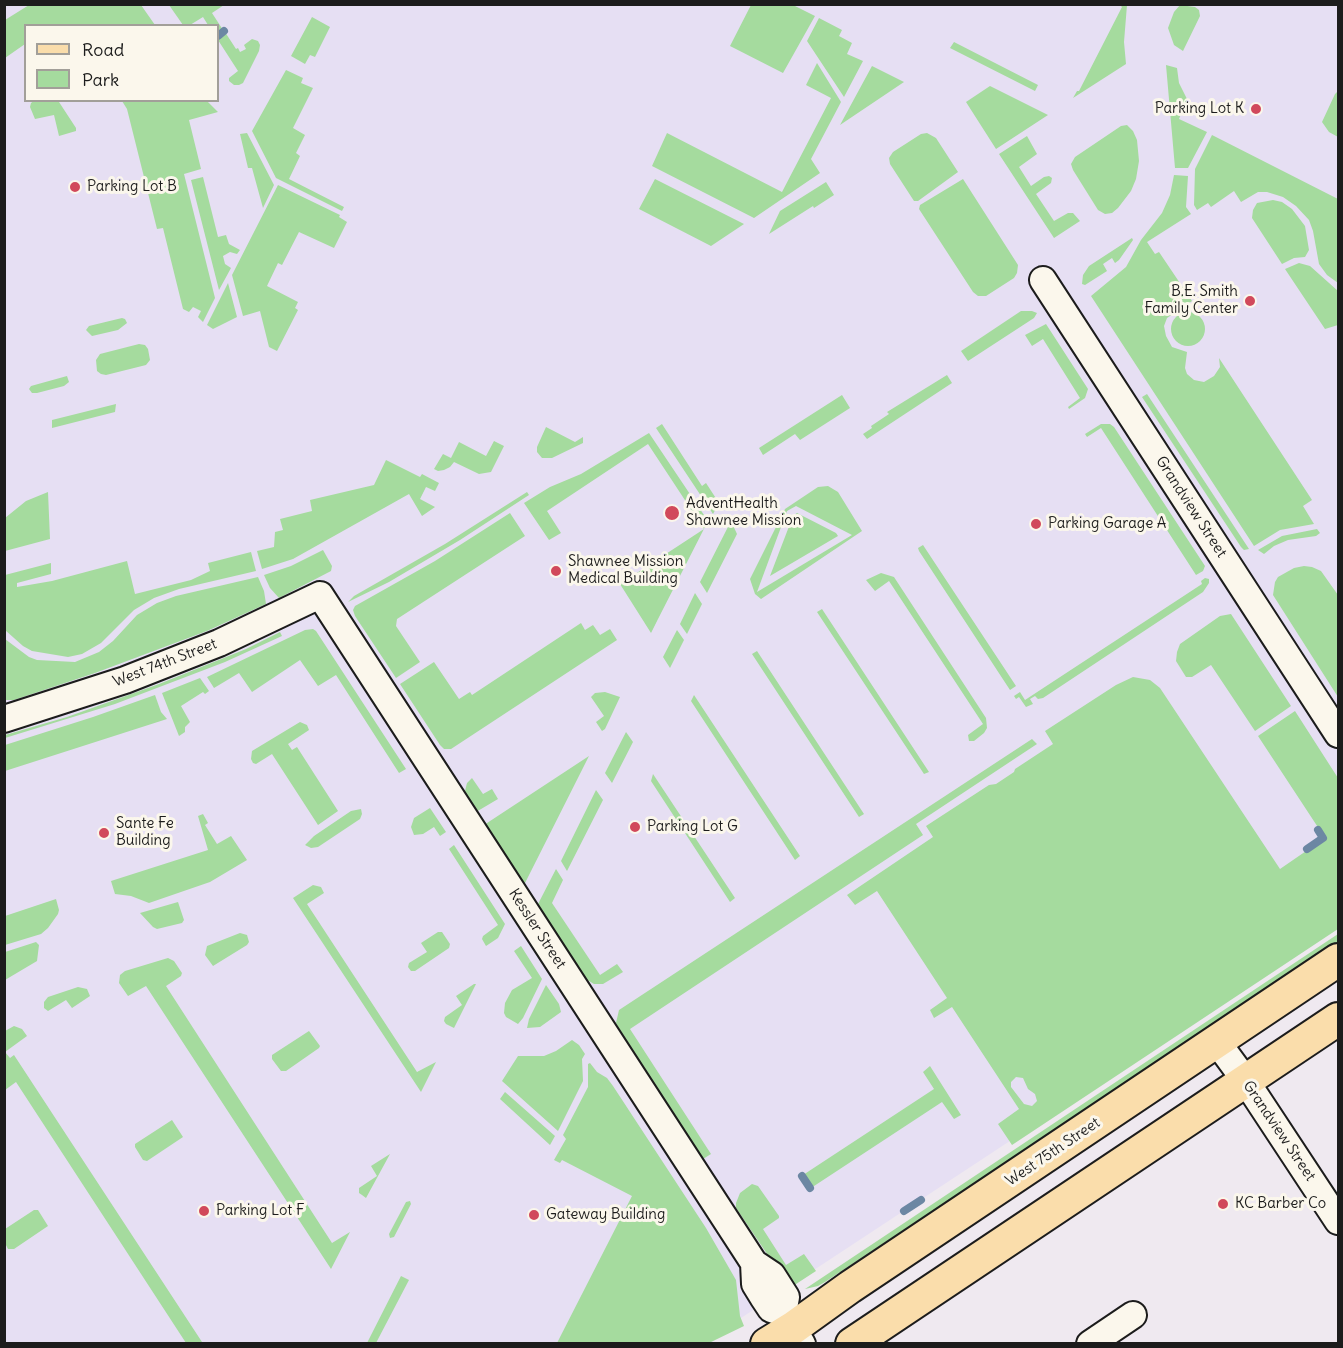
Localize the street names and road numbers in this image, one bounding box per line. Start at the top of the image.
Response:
street label: Grandview Street [1152,453,1230,561]
street label: West 74th Street [111,635,219,691]
street label: Kessler Street [504,886,570,972]
street label: Grandview Street [1239,1077,1319,1185]
street label: West 75th Street [1002,1114,1104,1190]

